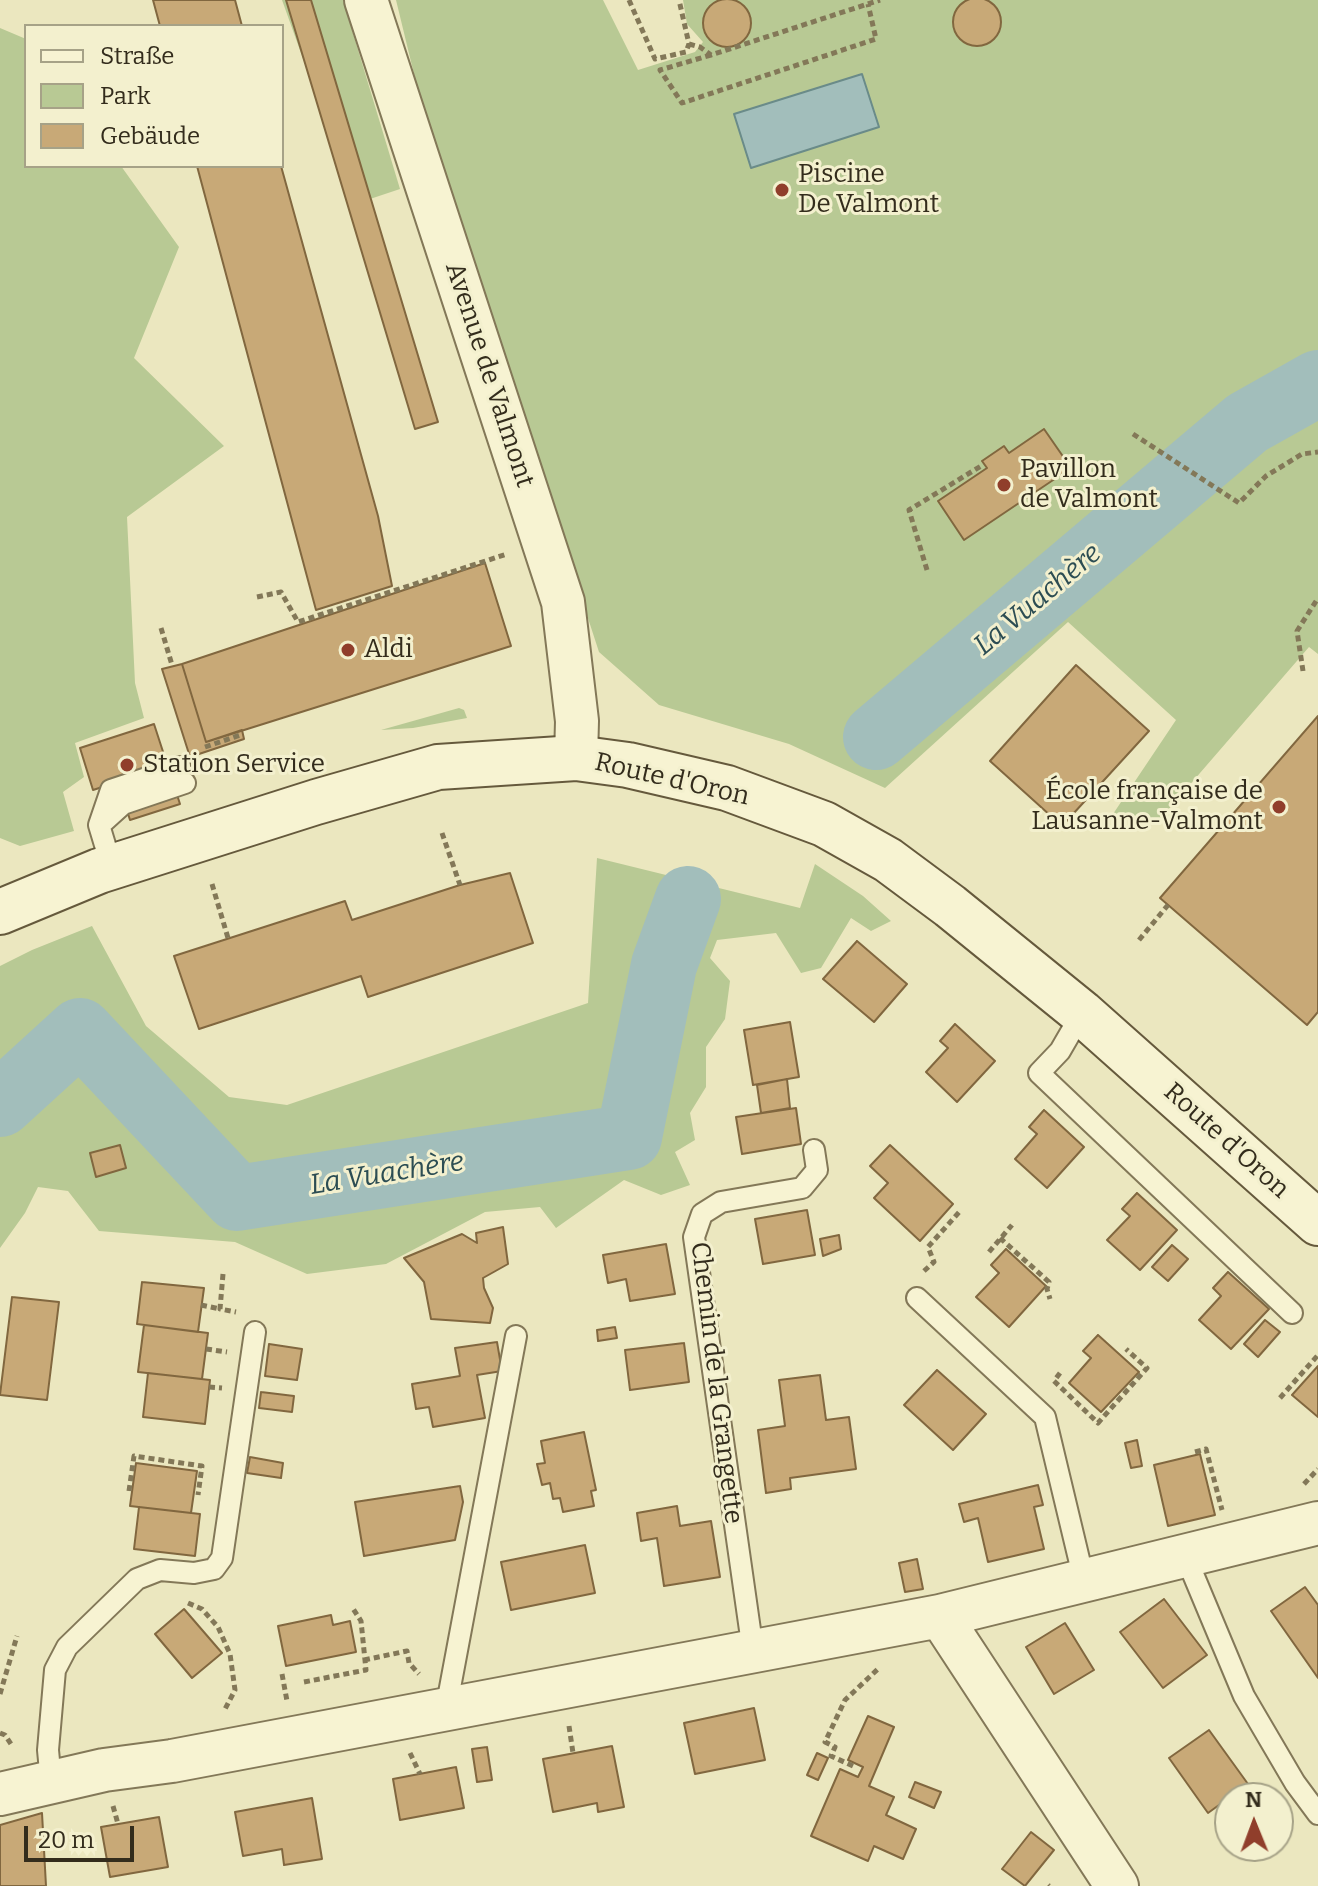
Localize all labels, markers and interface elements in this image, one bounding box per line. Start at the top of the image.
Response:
legend [24,24,284,168]
text: Straße [100,42,174,70]
text: Park [100,82,151,110]
text: Gebäude [100,122,200,150]
place label: Piscine De Valmont [798,159,939,220]
marker: Piscine De Valmont [773,181,791,199]
street label: Avenue de Valmont [438,259,540,491]
place label: Pavillon de Valmont [1020,454,1158,516]
marker: Pavillon de Valmont [995,476,1013,494]
water label: La Vuachère [968,537,1108,663]
place label: Aldi [364,634,413,666]
marker: Aldi [339,641,357,659]
street label: Route d'Oron [592,747,752,813]
place label: Station Service [143,749,325,781]
marker: Station Service [118,756,136,774]
place label: École française de Lausanne-Valmont [1031,776,1263,838]
marker: École française de Lausanne-Valmont [1270,798,1288,816]
street label: Route d'Oron [1157,1077,1295,1205]
water label: La Vuachère [308,1145,466,1203]
street label: Chemin de la Grangette [683,1240,749,1526]
north arrow [1214,1782,1294,1862]
text: N [1245,1786,1262,1813]
scale bar [28,1810,138,1860]
text: 20 m [38,1826,94,1854]

